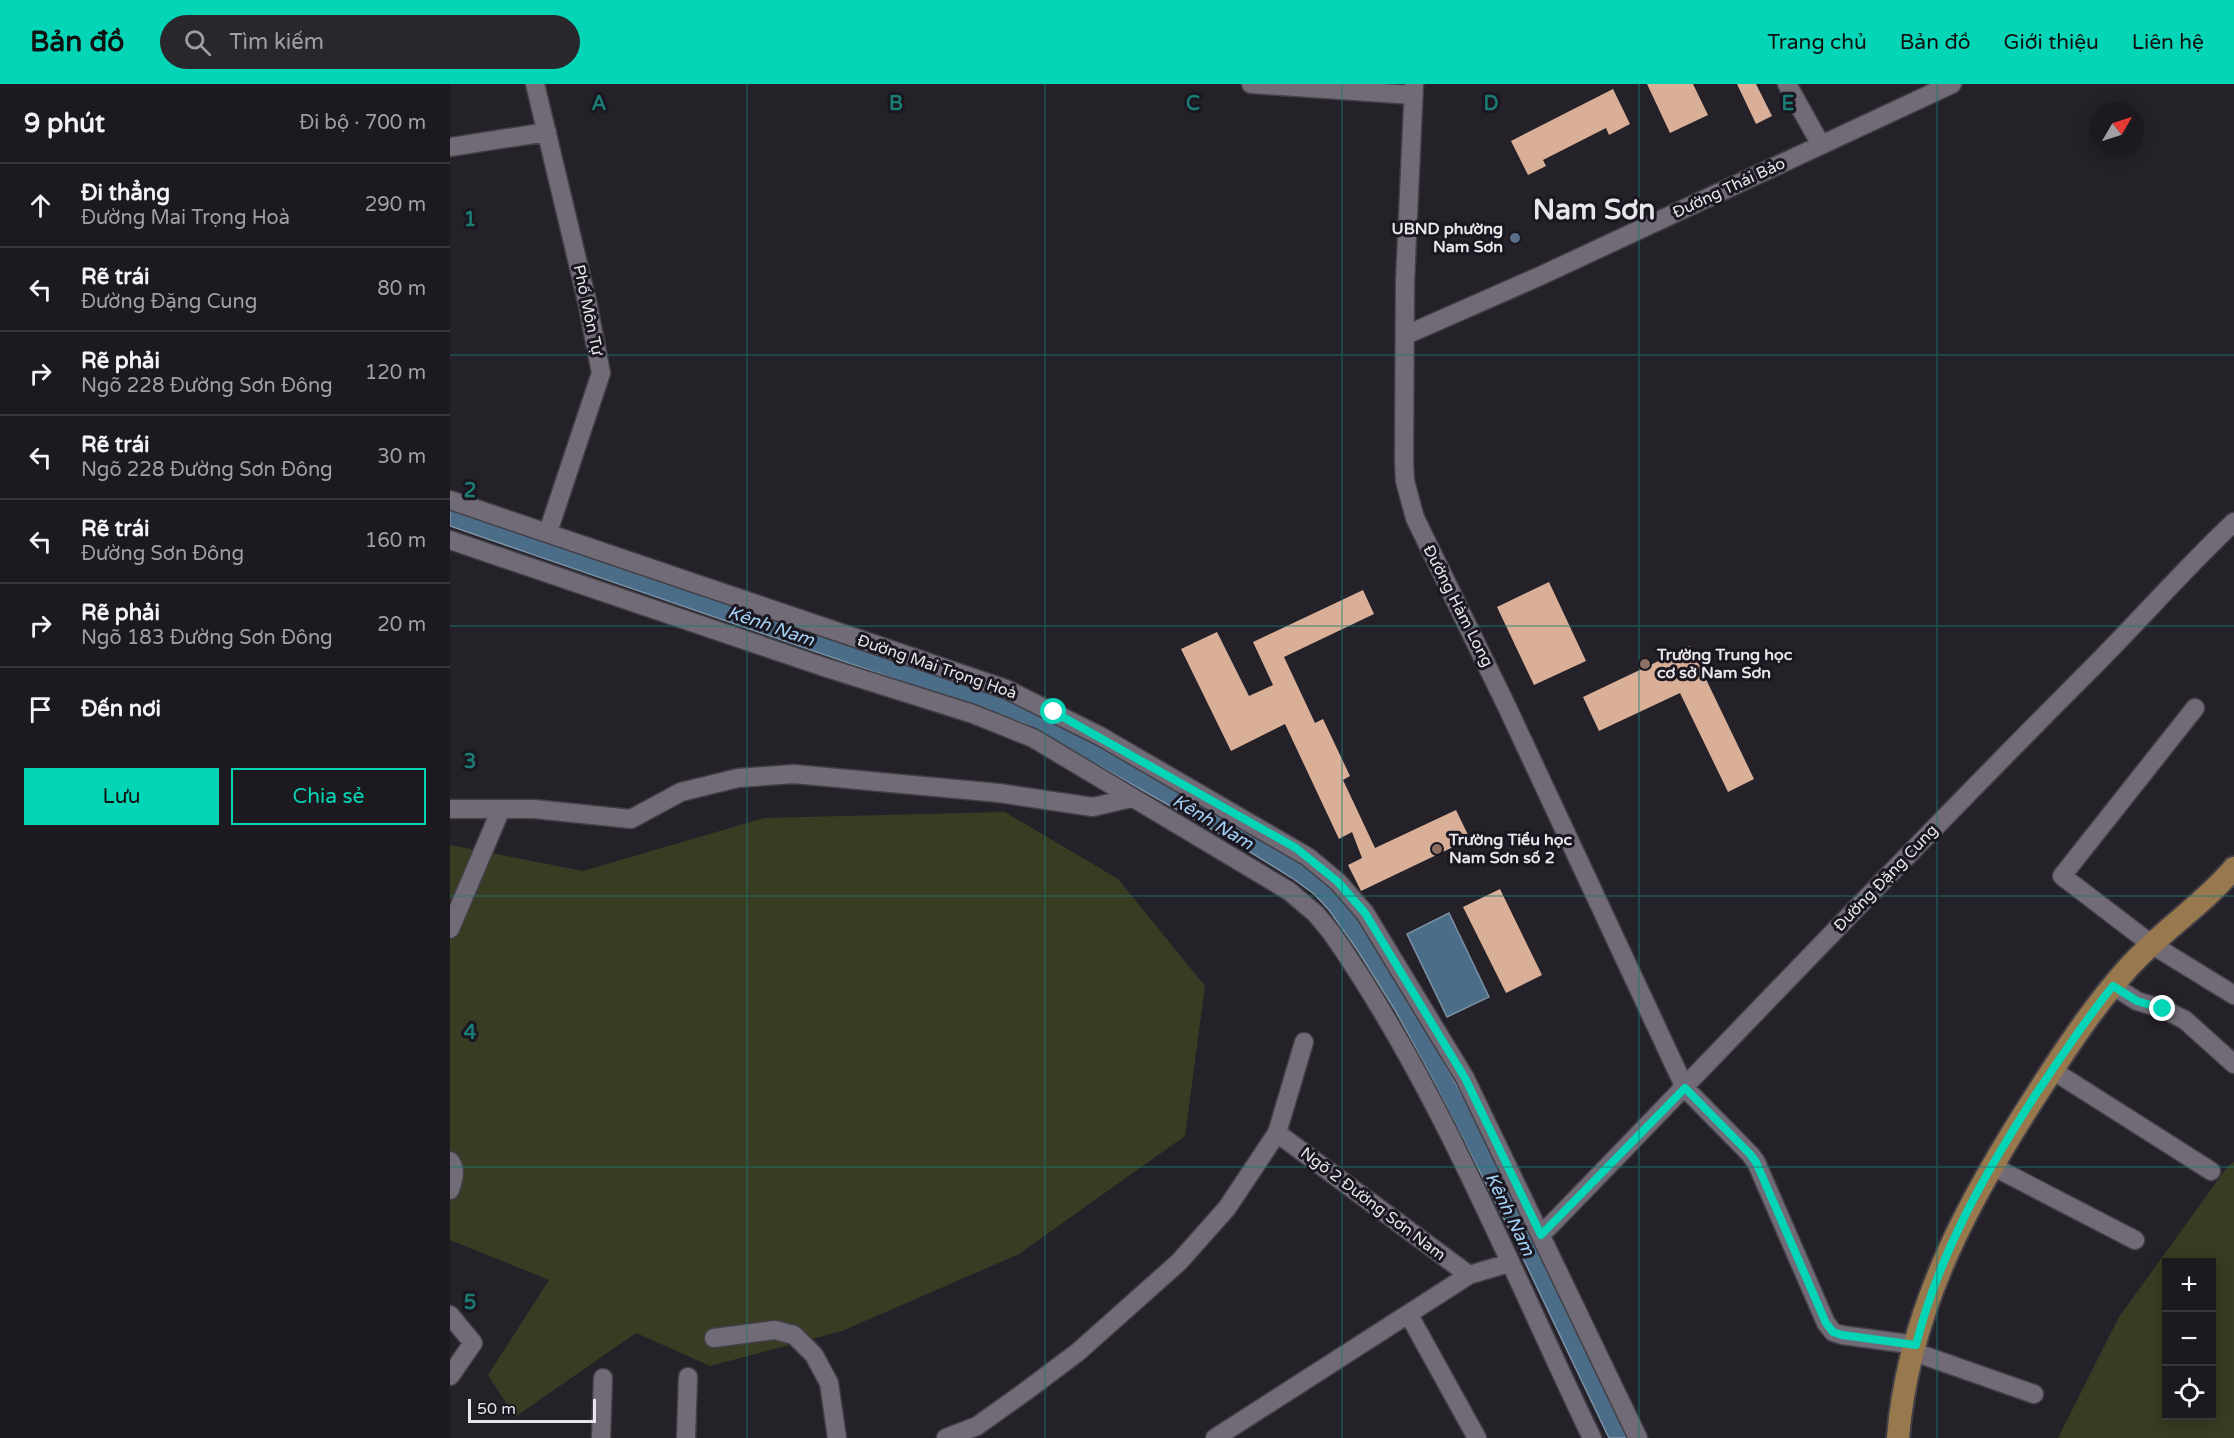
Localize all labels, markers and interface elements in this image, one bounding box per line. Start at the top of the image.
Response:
search box [160,15,580,69]
text: Bản đồ [30,25,124,59]
icon: search [181,26,214,59]
text: Tìm kiếm [229,29,324,55]
text: Trang chủ [1767,30,1867,55]
text: Bản đồ [1900,30,1971,55]
text: Giới thiệu [2004,30,2099,55]
text: Liên hệ [2132,30,2204,55]
text: A [592,92,607,116]
text: B [889,92,903,116]
text: C [1186,92,1200,116]
text: D [1483,92,1499,116]
text: E [1782,92,1795,116]
north arrow [2090,102,2144,156]
text: 9 phút [24,108,105,139]
text: Đi bộ · 700 m [299,111,426,135]
street label: Đường Thái Bảo [1670,153,1788,223]
text: Đi thẳng [81,180,170,206]
icon: ahead [24,189,57,222]
text: 290 m [365,193,426,217]
district label: Nam Sơn [1533,193,1655,227]
text: Đường Mai Trọng Hoà [81,206,290,230]
text: 1 [464,208,476,232]
place label: UBND phường Nam Sơn [1392,219,1503,257]
marker: UBND phường Nam Sơn [1508,231,1522,245]
street label: Phố Môn Tự [569,263,608,358]
text: Rẽ trái [81,264,150,290]
icon: left [24,273,57,306]
text: 80 m [377,277,426,301]
text: Đường Đặng Cung [81,290,257,314]
text: Rẽ phải [81,348,160,374]
icon: right [24,357,57,390]
text: 120 m [365,361,426,385]
text: Ngõ 228 Đường Sơn Đông [81,374,333,398]
text: Rẽ trái [81,432,150,458]
icon: left [24,441,57,474]
text: 30 m [377,445,426,469]
text: Ngõ 228 Đường Sơn Đông [81,458,333,482]
text: 2 [464,479,476,503]
text: Rẽ trái [81,516,150,542]
icon: left [24,525,57,558]
text: 160 m [365,529,426,553]
text: Đường Sơn Đông [81,542,244,566]
street label: Đường Hàm Long [1419,542,1497,670]
text: Rẽ phải [81,600,160,626]
water label: Kênh Nam [725,601,818,651]
icon: right [24,609,57,642]
text: 20 m [377,613,426,637]
text: Ngõ 183 Đường Sơn Đông [81,626,333,650]
street label: Đường Mai Trọng Hoà [855,630,1019,704]
place label: Trường Trung học cơ sở Nam Sơn [1656,645,1793,683]
marker: Trường Trung học cơ sở Nam Sơn [1638,657,1652,671]
icon: arrive [24,693,57,726]
text: Đến nơi [81,696,161,722]
route start [1040,698,1066,724]
text: 3 [464,750,476,774]
button: Lưu [24,768,219,825]
button: Chia sẻ [231,768,426,825]
water label: Kênh Nam [1169,789,1258,855]
street label: Đường Đặng Cung [1830,820,1942,936]
place label: Trường Tiểu học Nam Sơn số 2 [1448,830,1573,868]
marker: Trường Tiểu học Nam Sơn số 2 [1430,842,1444,856]
route end [2149,995,2175,1021]
text: 4 [464,1021,477,1045]
street label: Ngõ 2 Đường Sơn Nam [1297,1143,1449,1265]
water label: Kênh Nam [1480,1169,1540,1260]
map controls [2162,1258,2216,1420]
button: + [2162,1258,2216,1312]
text: 5 [464,1291,476,1315]
button: − [2162,1312,2216,1366]
button: locate [2162,1366,2216,1420]
scale bar [468,1396,596,1424]
text: 50 m [477,1399,516,1419]

